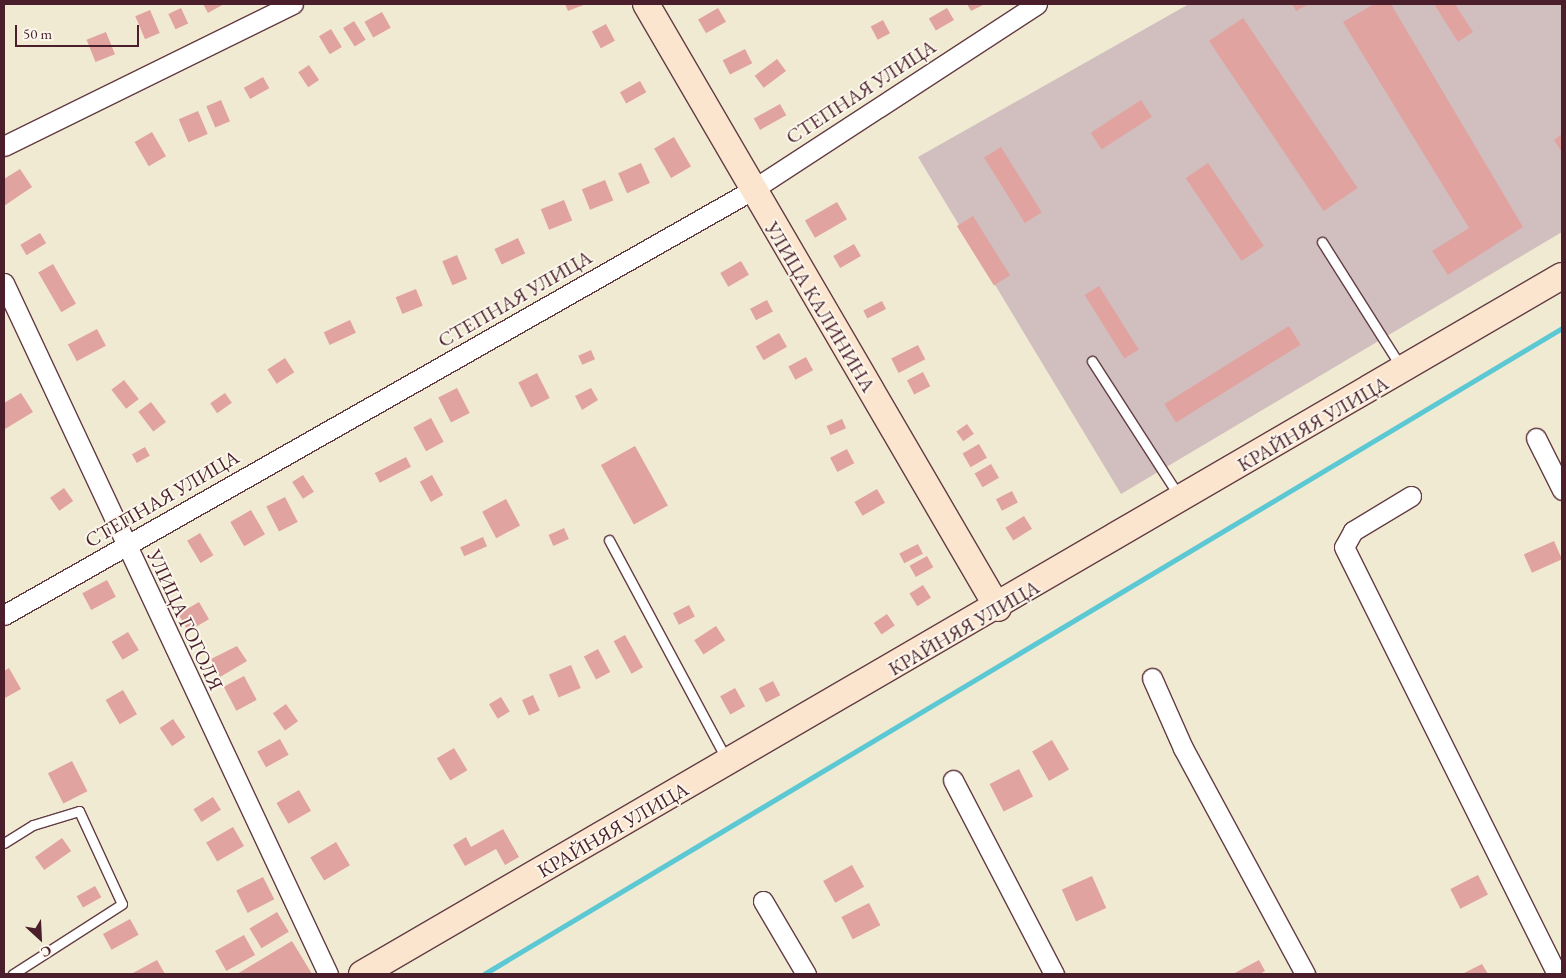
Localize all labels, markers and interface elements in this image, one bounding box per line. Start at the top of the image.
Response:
scale bar [18,15,141,47]
text: 50 m [23,24,52,43]
street label: СТЕПНАЯ УЛИЦА [782,35,940,149]
street label: УЛИЦА КАЛИНИНА [760,217,880,397]
street label: СТЕПНАЯ УЛИЦА [434,245,596,353]
street label: КРАЙНЯЯ УЛИЦА [1233,371,1393,477]
street label: СТЕПНАЯ УЛИЦА [81,445,243,553]
street label: УЛИЦА ГОГОЛЯ [142,546,228,694]
street label: КРАЙНЯЯ УЛИЦА [884,575,1044,681]
street label: КРАЙНЯЯ УЛИЦА [533,777,693,883]
north arrow [15,913,65,963]
text: С [38,941,55,962]

